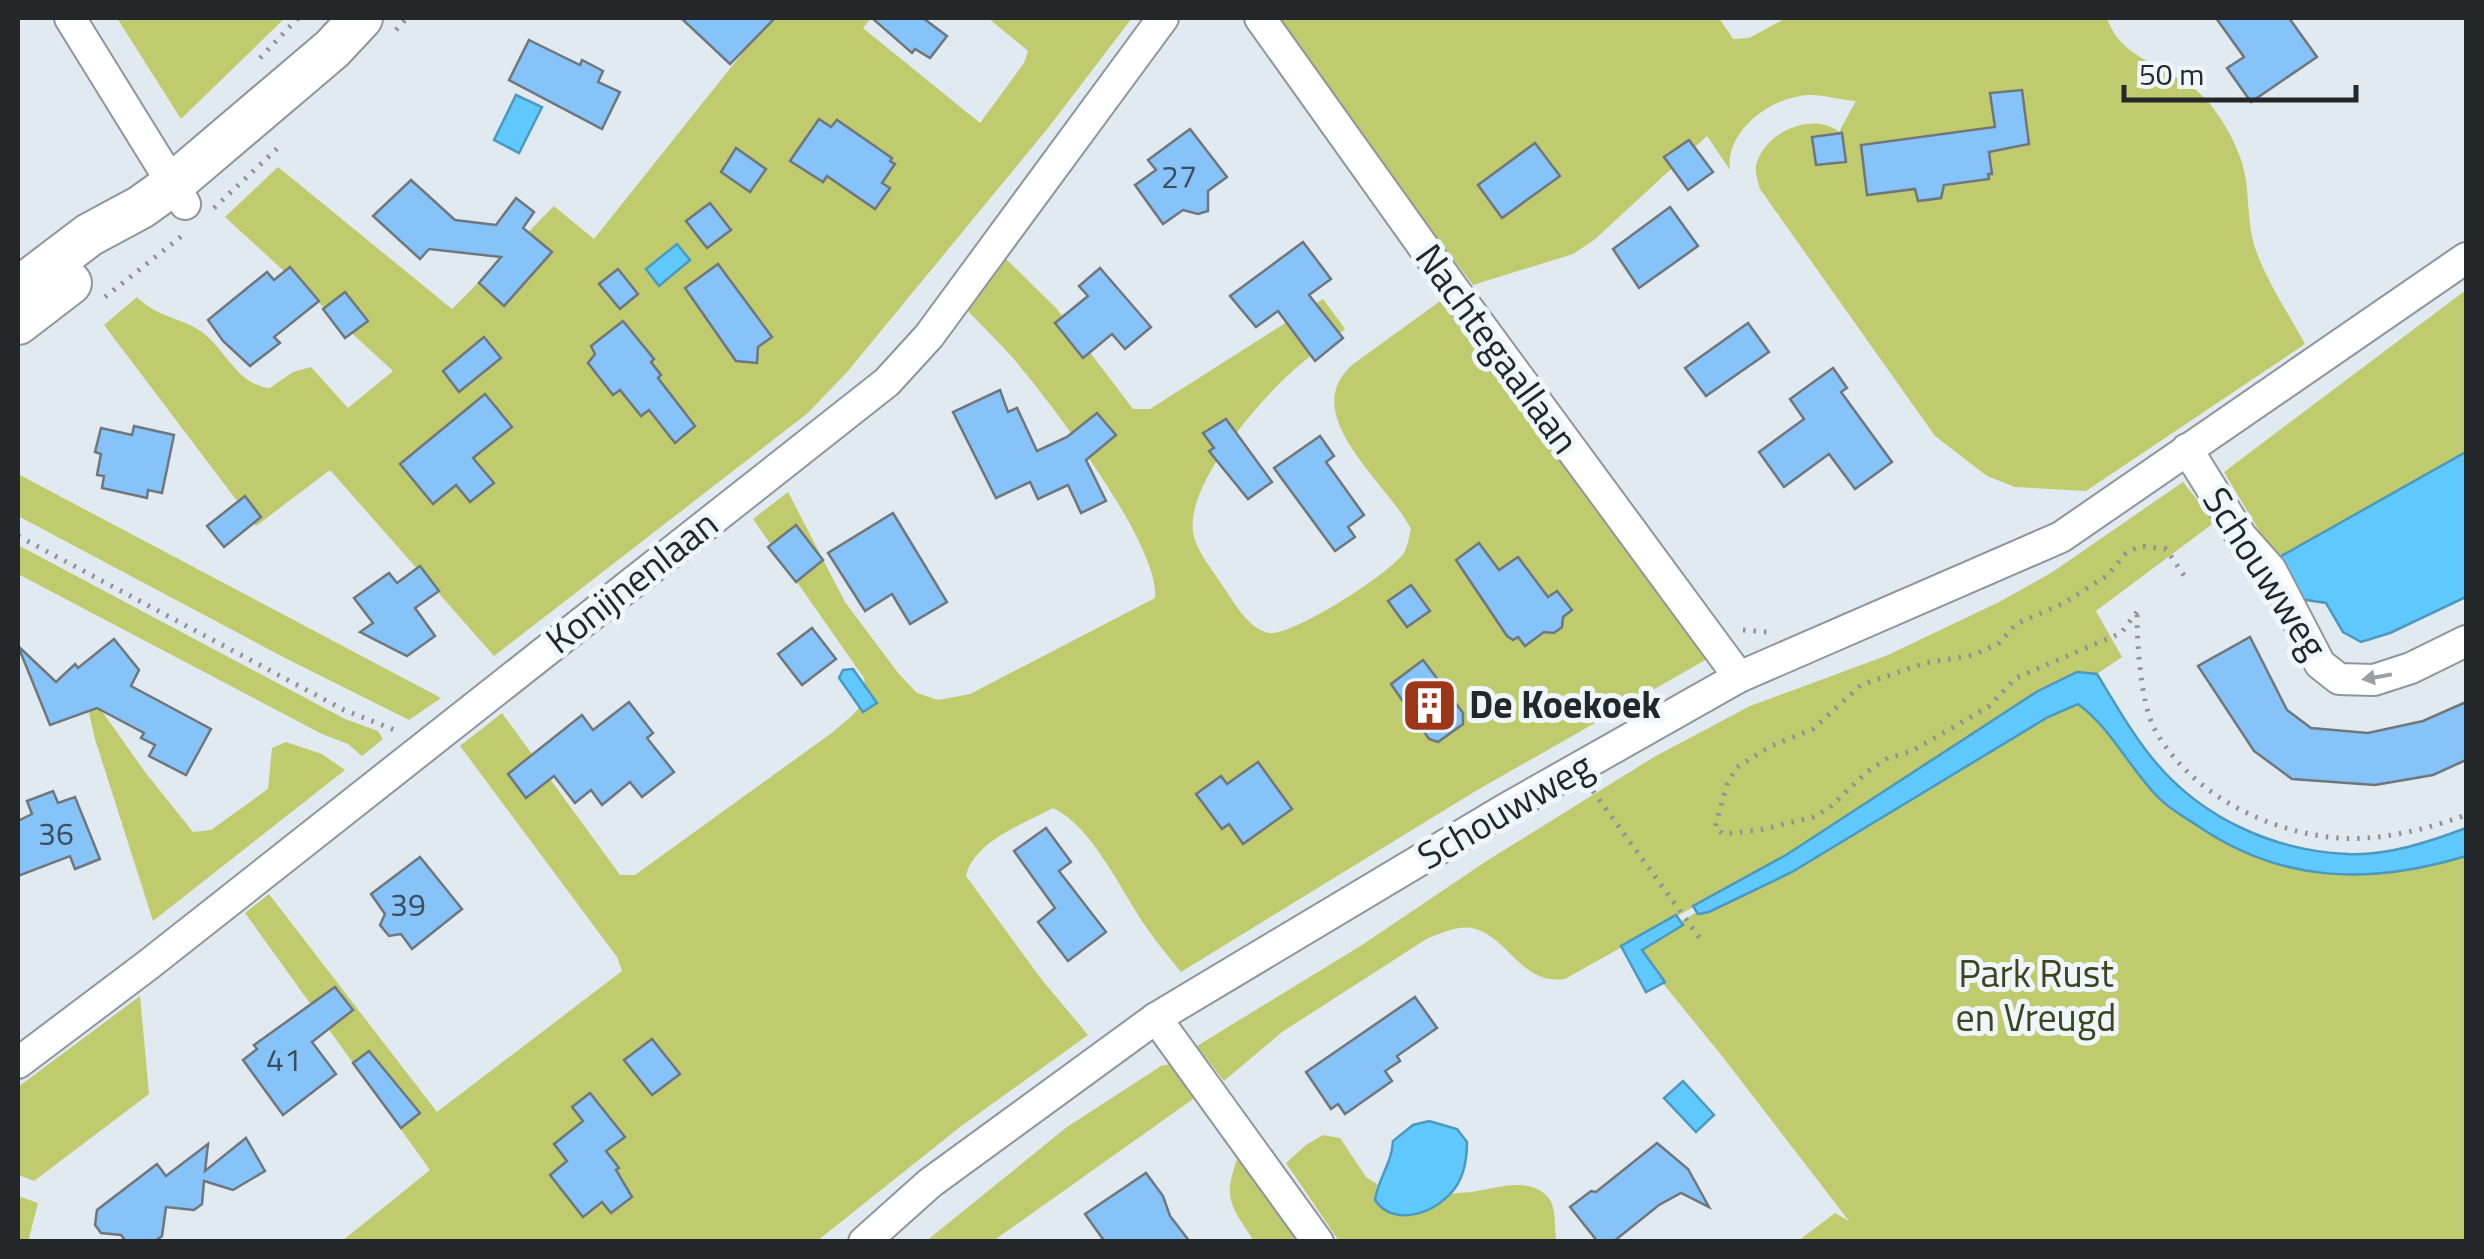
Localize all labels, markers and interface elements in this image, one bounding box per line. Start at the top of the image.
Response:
scale bar [2124,40,2356,102]
text: 50 m [2139,51,2204,97]
house number: 27 [1161,152,1197,200]
street label: Nachtegaallaan [1402,231,1594,466]
street label: Schouwweg [2189,475,2343,670]
street label: Konijnenlaan [533,495,730,667]
one-way arrow [2361,670,2392,685]
building icon: De Koekoek [1400,675,1460,735]
place label: De Koekoek [1469,675,1661,733]
street label: Schouwweg [1406,736,1603,884]
house number: 36 [38,809,74,857]
house number: 39 [390,880,426,928]
park label: Park Rust en Vreugd [1956,944,2116,1046]
house number: 41 [266,1035,302,1083]

